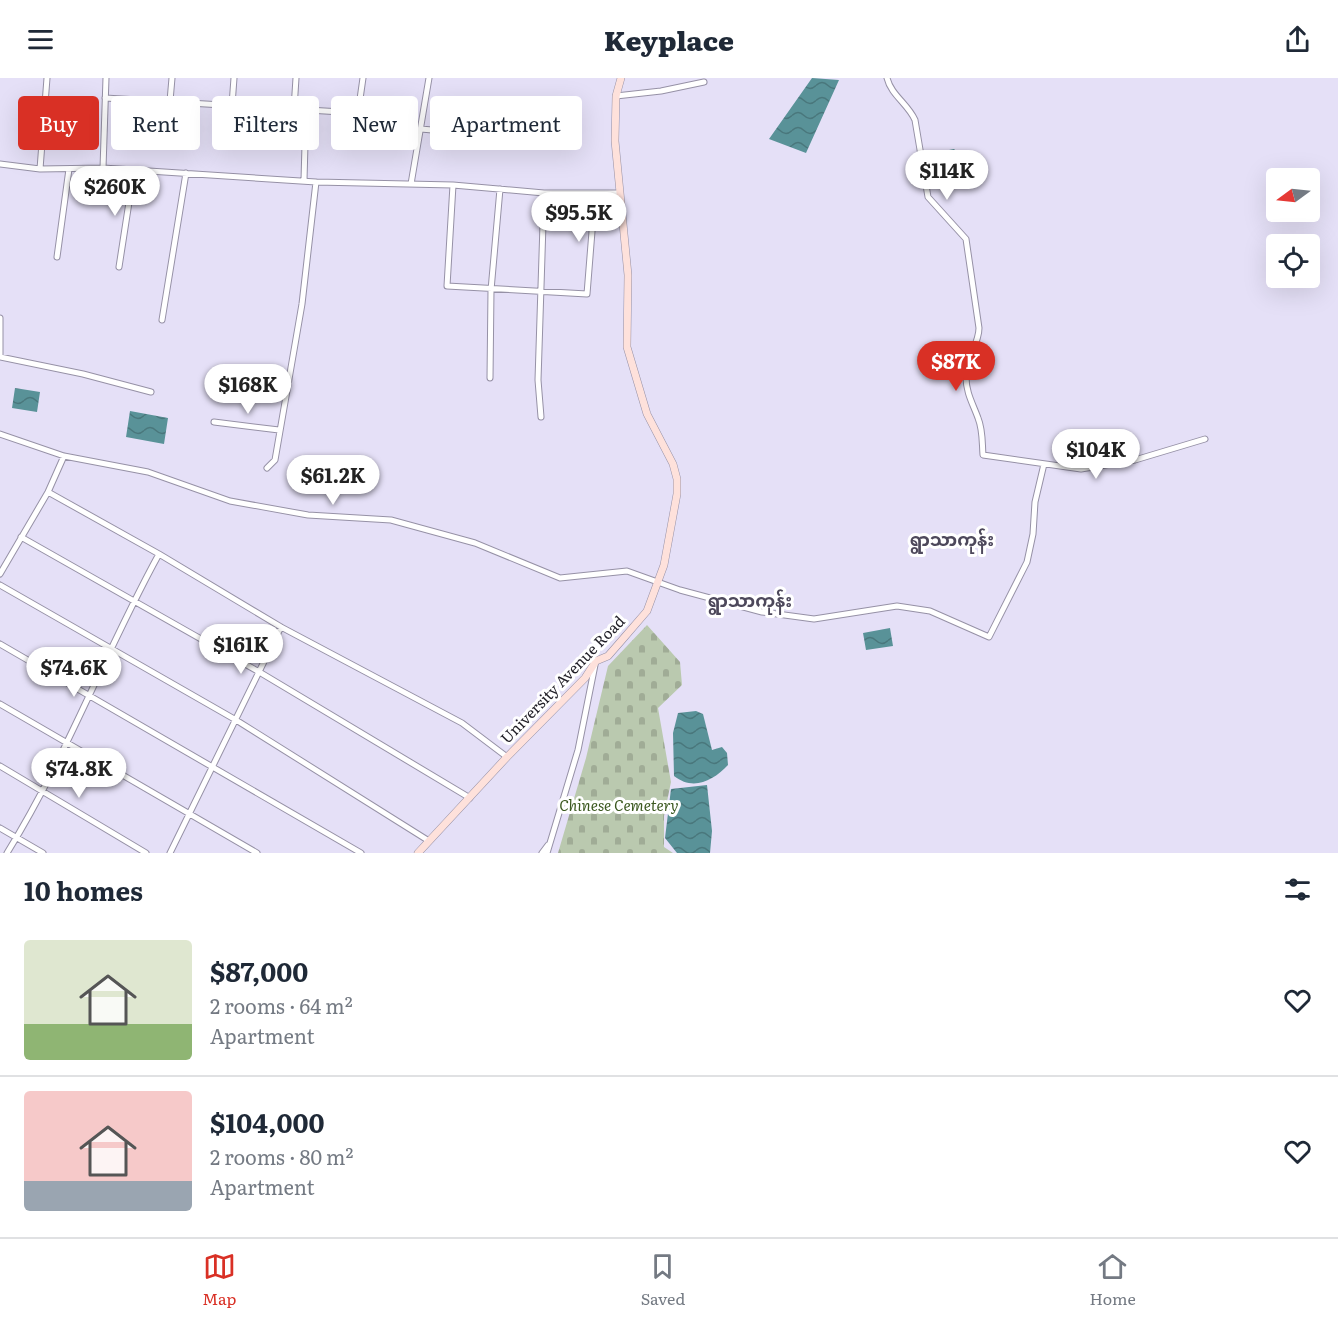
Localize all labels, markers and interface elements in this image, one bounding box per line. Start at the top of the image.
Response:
text: Keyplace [604,19,734,59]
icon: menu [24,23,57,56]
icon: share [1281,23,1314,56]
chip: Buy [18,96,99,150]
chip: Rent [111,96,200,150]
chip: Filters [212,96,319,150]
chip: New [331,96,418,150]
chip: Apartment [430,96,582,150]
pin: $114K [905,150,989,201]
text: $114K [919,154,975,184]
pin: $260K [73,166,157,217]
north arrow [1266,168,1320,222]
map controls [1266,168,1320,288]
text: $260K [84,170,146,200]
pin: $95.5K [530,192,628,243]
text: $95.5K [545,196,613,226]
button: locate [1266,234,1320,288]
pin: $87K [920,341,992,392]
text: $87K [931,345,981,375]
pin: $168K [206,364,290,415]
text: $168K [218,368,278,398]
pin: $104K [1054,429,1138,480]
text: $104K [1066,433,1126,463]
pin: $61.2K [284,455,382,506]
text: $61.2K [301,459,365,489]
district label: ရွာသာကုန်း [910,525,994,554]
district label: ရွာသာကုန်း [708,586,792,615]
street label: University Avenue Road [494,610,629,748]
pin: $161K [199,624,283,675]
text: $161K [213,628,269,658]
pin: $74.6K [25,647,123,698]
text: $74.6K [40,651,108,681]
pin: $74.8K [30,748,128,799]
text: $74.8K [45,752,113,782]
park label: Chinese Cemetery [559,793,679,816]
text: 10 homes [24,870,143,909]
icon: filters [1281,873,1314,906]
text: $87,000 [210,951,308,990]
icon: home [72,964,144,1036]
icon: heart [1281,984,1314,1017]
text: 2 rooms · 64 m² [210,990,353,1020]
text: Apartment [210,1020,315,1050]
text: $104,000 [210,1102,324,1141]
icon: home [72,1115,144,1187]
icon: heart [1281,1135,1314,1168]
text: 2 rooms · 80 m² [210,1141,353,1171]
text: Apartment [210,1171,315,1201]
tab: Map [202,1250,236,1310]
tab: Saved [641,1250,685,1310]
tab: Home [1090,1250,1136,1310]

